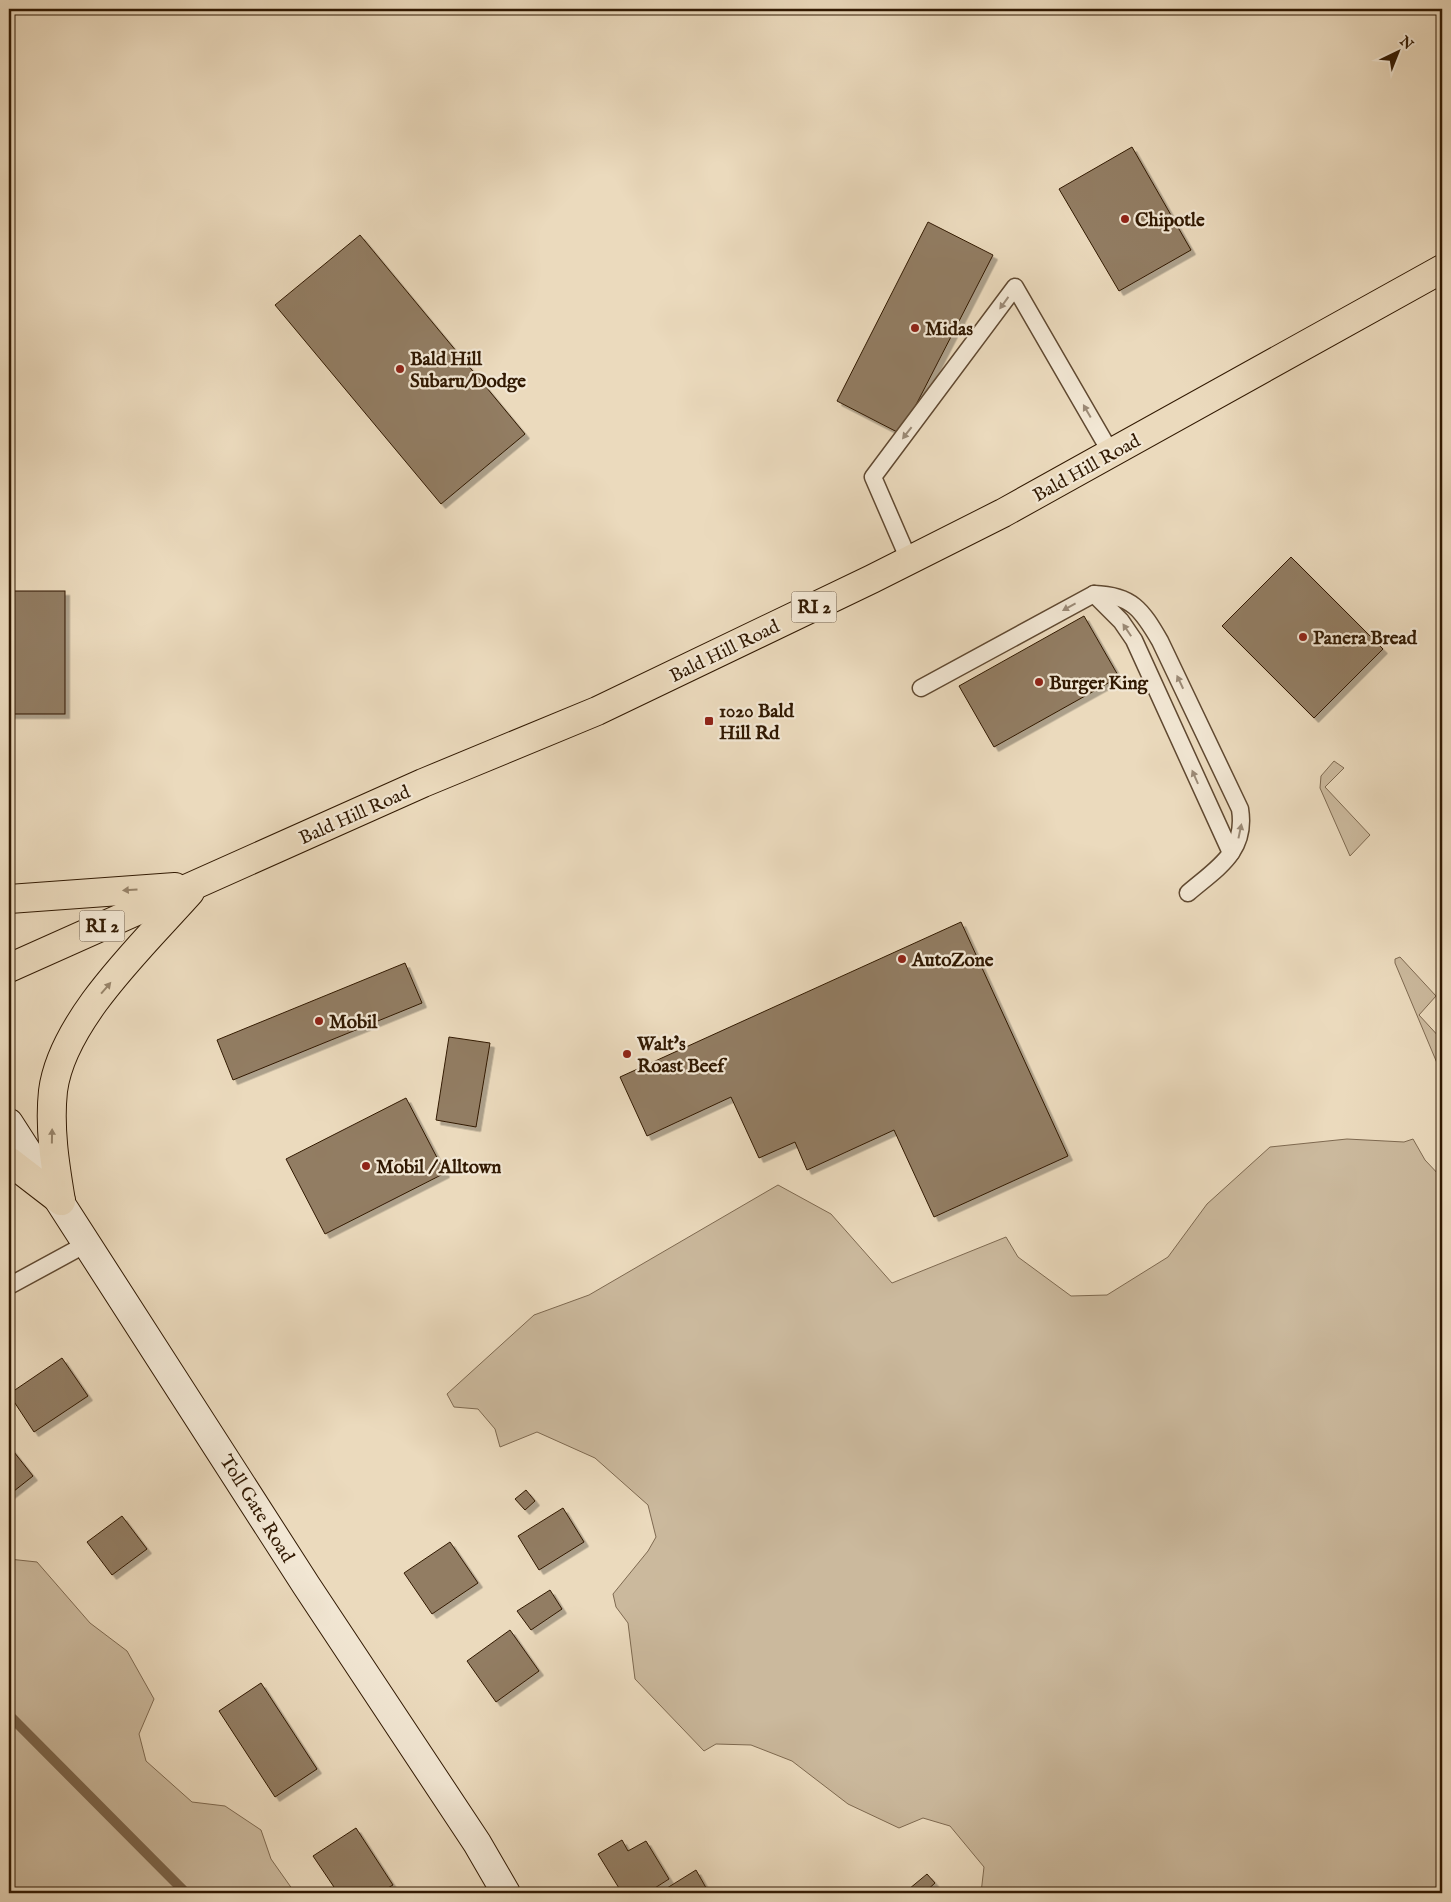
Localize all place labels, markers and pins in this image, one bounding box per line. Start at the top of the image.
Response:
place label: Chipotle [1135,209,1205,233]
marker: Chipotle [1119,213,1131,225]
place label: Midas [925,318,973,342]
marker: Midas [909,322,921,334]
place label: Bald Hill Subaru/Dodge [410,348,526,394]
marker: Bald Hill Subaru/Dodge [394,363,406,375]
place label: Panera Bread [1313,627,1418,651]
marker: Panera Bread [1297,631,1309,643]
place label: Burger King [1049,672,1148,696]
marker: Burger King [1033,676,1045,688]
place label: 1020 Bald Hill Rd [719,700,795,746]
marker: 1020 Bald Hill Rd [703,715,715,727]
place label: AutoZone [911,949,994,973]
marker: AutoZone [896,953,908,965]
place label: Mobil [329,1011,378,1035]
marker: Mobil [313,1015,325,1027]
place label: Walt's Roast Beef [636,1033,727,1079]
marker: Walt's Roast Beef [621,1048,633,1060]
place label: Mobil / Alltown [376,1156,501,1180]
marker: Mobil / Alltown [360,1160,372,1172]

